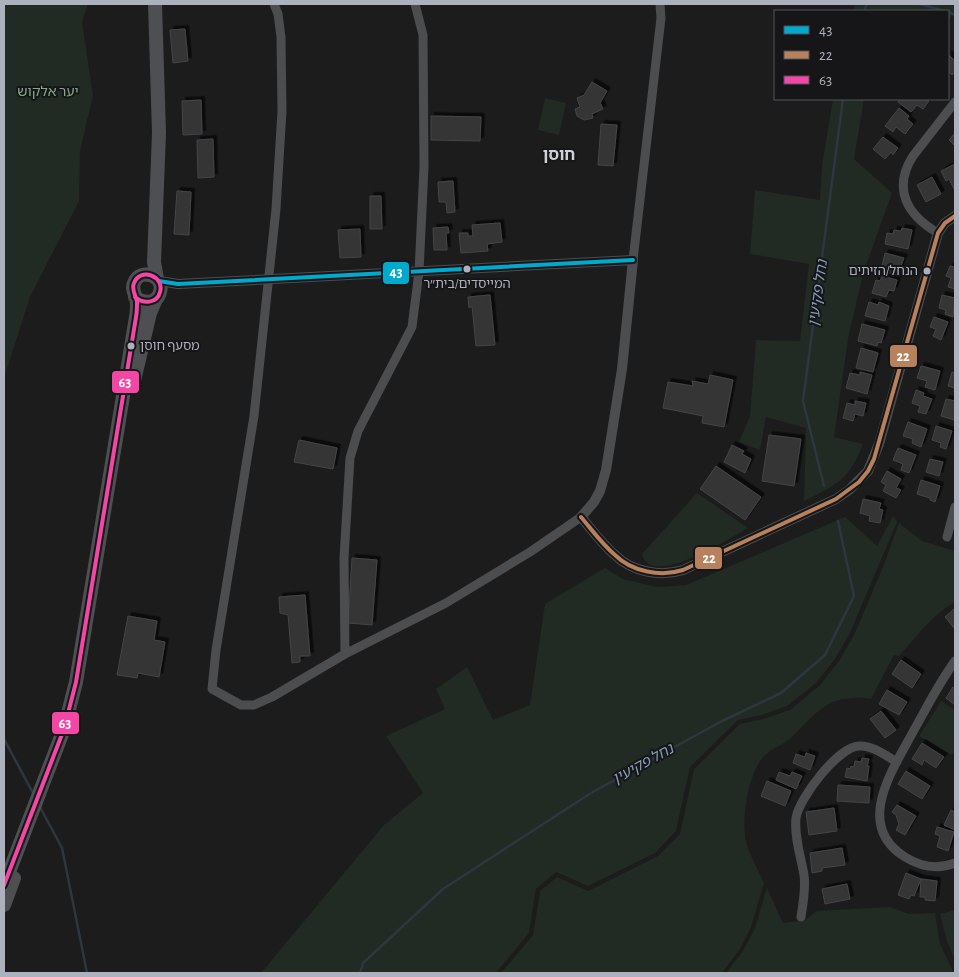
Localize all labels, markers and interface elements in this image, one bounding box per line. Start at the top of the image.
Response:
legend [774,10,949,100]
text: 43 [819,23,832,38]
text: 22 [819,48,833,63]
text: 63 [819,73,832,88]
park label: יער אלקוש [17,85,79,99]
district label: חוסן [543,147,575,163]
water label: נחל פקיעין [806,258,830,327]
line badge: 43 [382,261,410,285]
marker: המייסדים/בית״ר [462,264,472,274]
place label: הנחל/הזיתים [849,264,918,278]
text: 43 [389,266,403,280]
marker: הנחל/הזיתים [922,266,932,276]
place label: המייסדים/בית״ר [423,278,511,291]
place label: מסעף חוסן [140,340,200,353]
marker: מסעף חוסן [126,341,136,351]
line badge: 22 [889,344,918,368]
text: 22 [896,350,910,364]
line badge: 63 [111,370,140,394]
text: 63 [119,376,131,390]
line badge: 22 [694,546,723,570]
text: 22 [702,552,716,566]
line badge: 63 [51,711,80,735]
text: 63 [59,717,71,731]
water label: נחל פקיעין [610,741,677,787]

